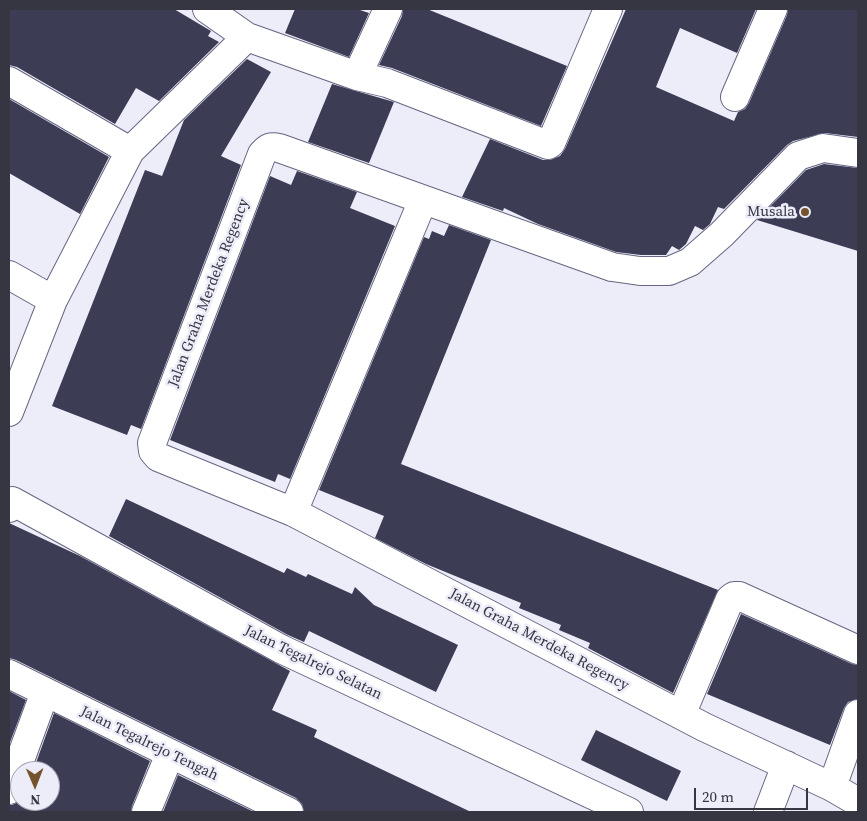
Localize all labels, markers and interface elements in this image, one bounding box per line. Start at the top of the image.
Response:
street label: Jalan Graha Merdeka Regency [165,196,253,390]
place label: Musala [747,203,795,221]
marker: Musala [799,206,811,218]
street label: Jalan Graha Merdeka Regency [446,585,632,695]
street label: Jalan Tegalrejo Selatan [241,622,385,704]
street label: Jalan Tegalrejo Tengah [77,703,221,785]
north arrow [10,761,60,811]
scale bar [697,778,811,810]
text: 20 m [702,786,734,807]
text: N [30,790,41,810]

